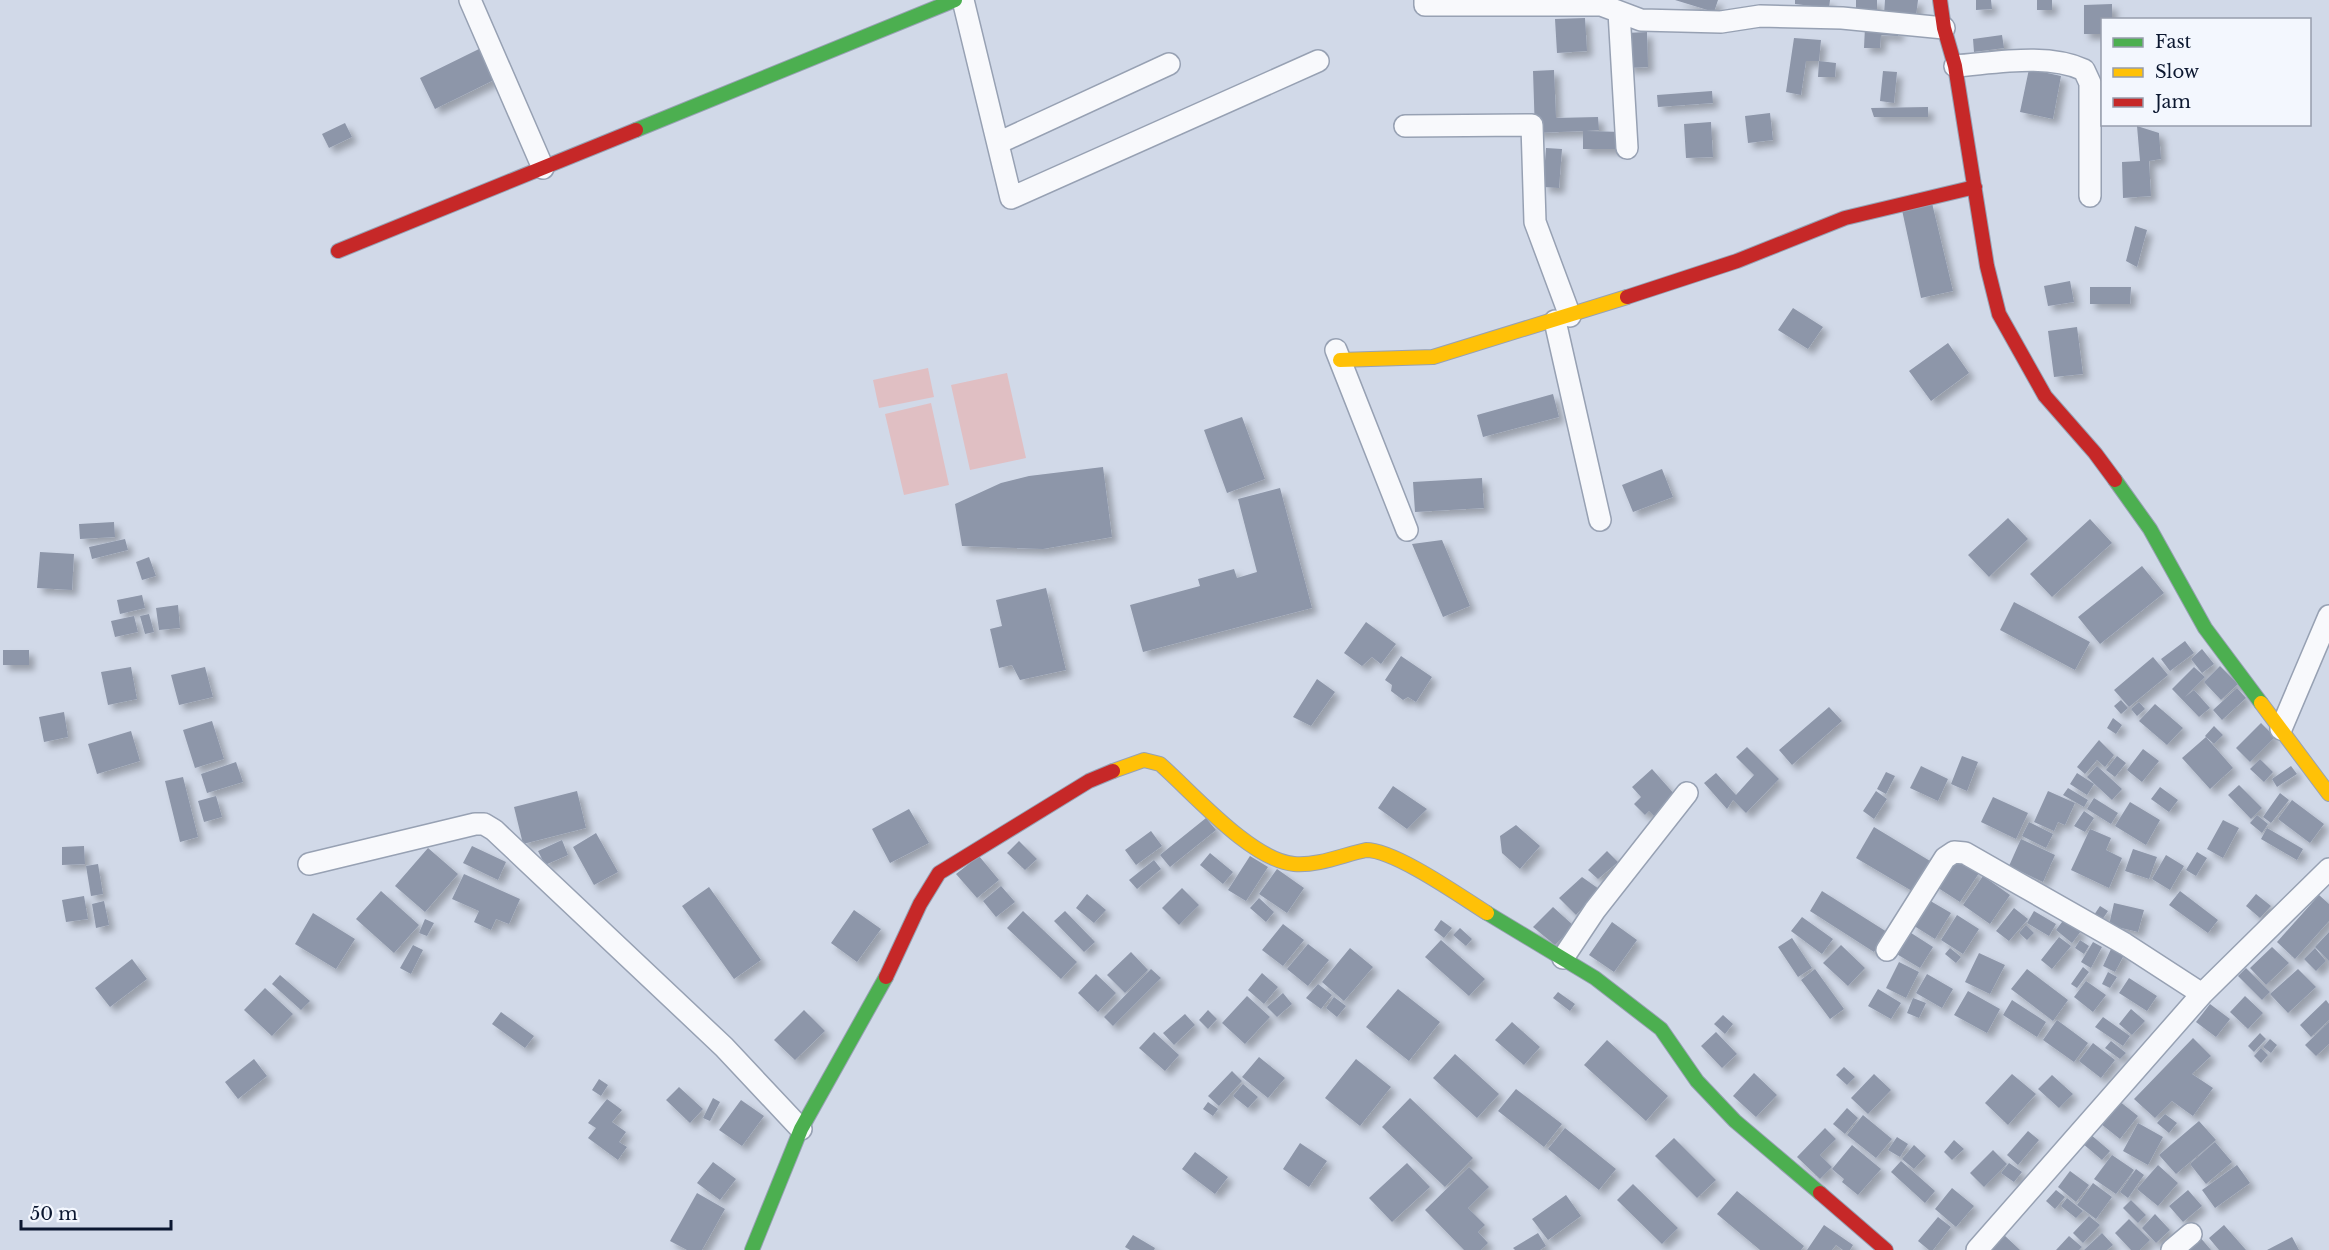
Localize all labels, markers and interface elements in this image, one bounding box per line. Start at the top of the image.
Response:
legend [2101,18,2311,126]
text: Fast [2155,31,2192,53]
text: Slow [2155,61,2200,83]
text: Jam [2153,91,2191,113]
scale bar [21,1193,171,1231]
text: 50 m [30,1203,78,1225]

